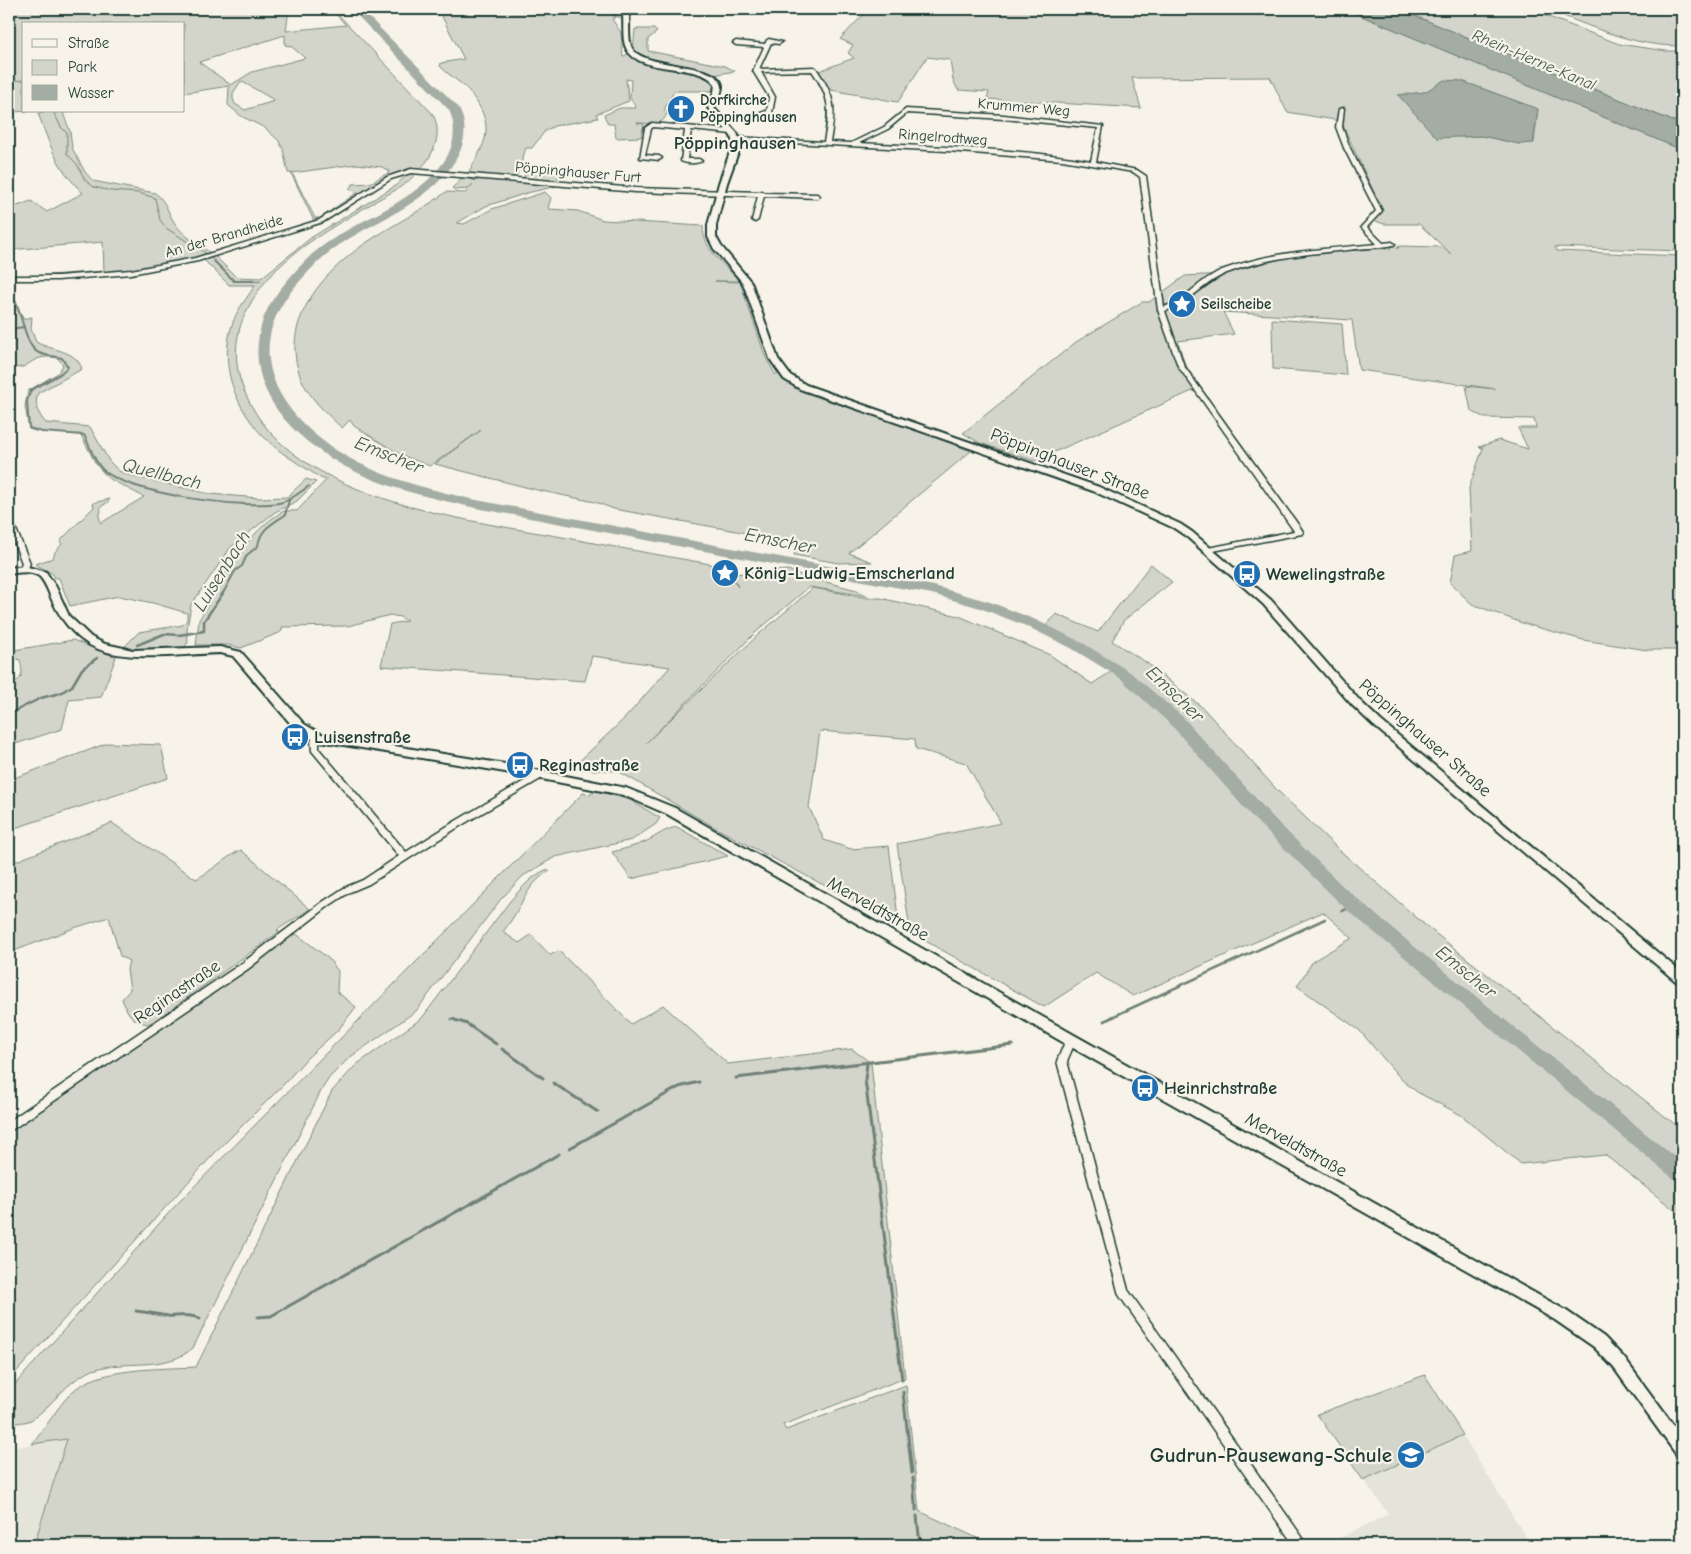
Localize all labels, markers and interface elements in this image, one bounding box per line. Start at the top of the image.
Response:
legend [22,22,185,112]
water label: Rhein-Herne-Kanal [1469,26,1599,94]
text: Straße [68,34,110,52]
text: Park [68,58,97,76]
text: Wasser [68,84,114,102]
place label: Dorfkirche Pöppinghausen [700,91,797,126]
church icon: Dorfkirche Pöppinghausen [666,94,696,124]
street label: Krummer Weg [977,94,1071,120]
street label: Ringelrodtweg [898,125,988,149]
district label: Pöppinghausen [674,132,796,154]
street label: Pöppinghauser Furt [514,158,642,187]
street label: An der Brandheide [163,210,285,261]
place icon: Seilscheibe [1167,289,1197,319]
place label: Seilscheibe [1201,295,1271,313]
street label: Pöppinghauser Straße [987,424,1153,504]
water label: Emscher [352,431,428,479]
water label: Quellbach [120,454,204,494]
water label: Emscher [743,523,819,559]
water label: Luisenbach [189,527,255,615]
place icon: König-Ludwig-Emscherland [710,558,740,588]
bus stop icon: Wewelingstraße [1232,559,1262,589]
place label: König-Ludwig-Emscherland [744,563,955,584]
place label: Wewelingstraße [1266,564,1385,585]
water label: Emscher [1142,661,1209,728]
street label: Pöppinghauser Straße [1354,675,1496,801]
bus stop icon: Luisenstraße [280,722,310,752]
place label: Luisenstraße [314,727,411,748]
bus stop icon: Reginastraße [505,750,535,780]
place label: Reginastraße [539,755,639,776]
street label: Merveldtstraße [823,872,933,946]
water label: Emscher [1431,941,1502,1004]
street label: Reginastraße [130,955,224,1029]
bus stop icon: Heinrichstraße [1130,1073,1160,1103]
place label: Heinrichstraße [1164,1078,1277,1099]
street label: Merveldtstraße [1241,1108,1351,1182]
school or university icon: Gudrun-Pausewang-Schule [1396,1440,1426,1470]
place label: Gudrun-Pausewang-Schule [1150,1443,1392,1467]

